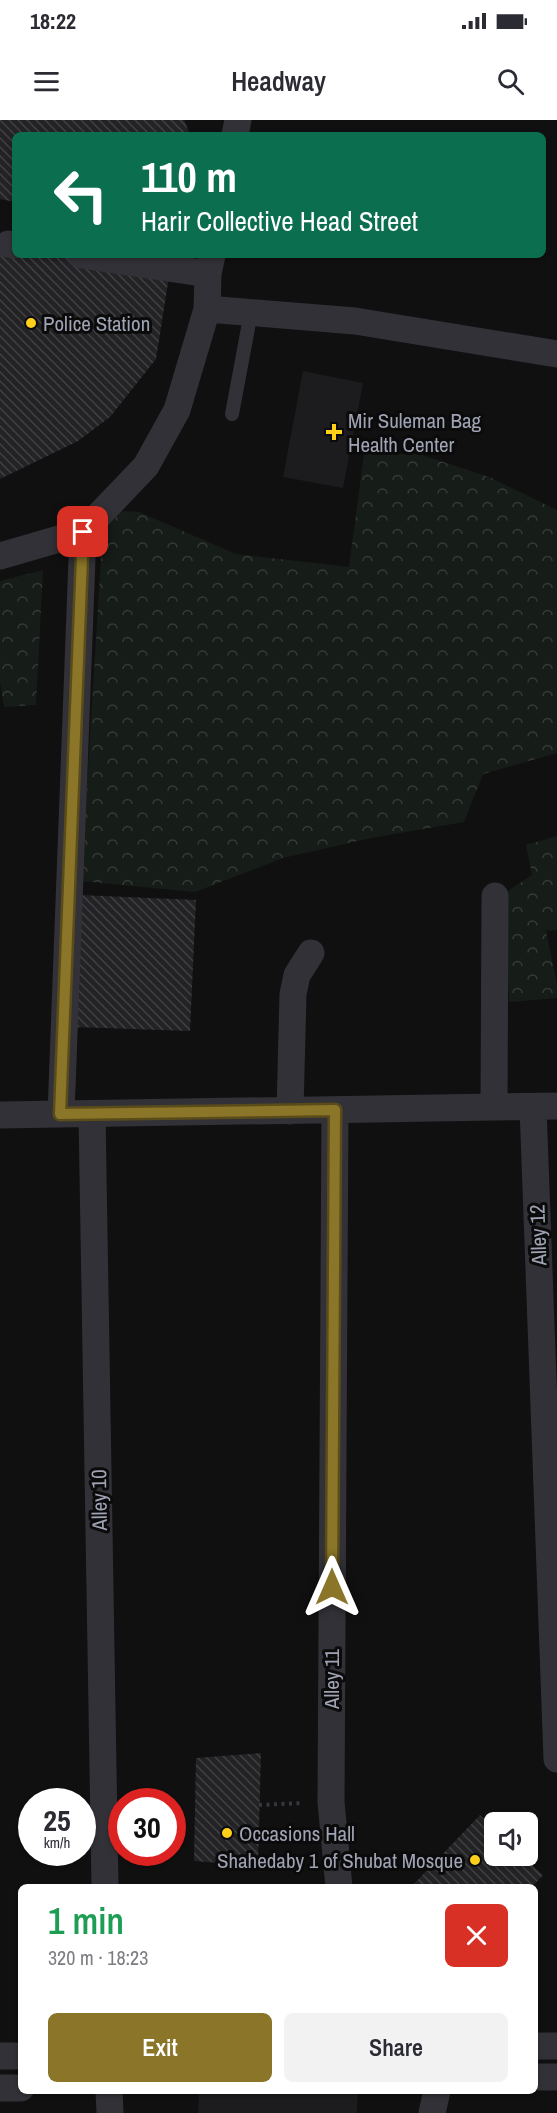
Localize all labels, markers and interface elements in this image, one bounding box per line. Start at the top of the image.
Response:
text: 18:22 [30,6,76,36]
text: Headway [231,63,326,99]
icon: menu [30,65,63,98]
icon: search [494,65,527,98]
text: 110 m [141,149,237,205]
icon: left [42,156,120,234]
text: Harir Collective Head Street [141,203,418,239]
place label: Police Station [43,309,150,338]
marker: Police Station [24,316,38,330]
place label: Mir Suleman Bag Health Center [348,406,481,459]
marker: Mir Suleman Bag Health Center [325,423,343,441]
pin [57,506,108,557]
icon: arrive [66,515,99,548]
street label: Alley 12 [522,1204,554,1267]
street label: Alley 10 [84,1469,114,1532]
position arrow [300,1555,364,1619]
street label: Alley 11 [317,1649,346,1710]
speed limit sign: 30 [108,1788,186,1866]
text: 25 [43,1800,71,1840]
map controls [484,1812,538,1866]
button: sound [484,1812,538,1866]
place label: Occasions Hall [239,1819,355,1848]
marker: Occasions Hall [220,1826,234,1840]
text: km/h [44,1832,70,1853]
place label: Shahedaby 1 of Shubat Mosque [217,1846,463,1875]
marker: Shahedaby 1 of Shubat Mosque [468,1853,482,1867]
text: 1 min [48,1897,124,1945]
button: close [445,1904,508,1967]
text: 320 m · 18:23 [48,1944,148,1971]
button: Exit [48,2013,272,2082]
button: Share [284,2013,508,2082]

